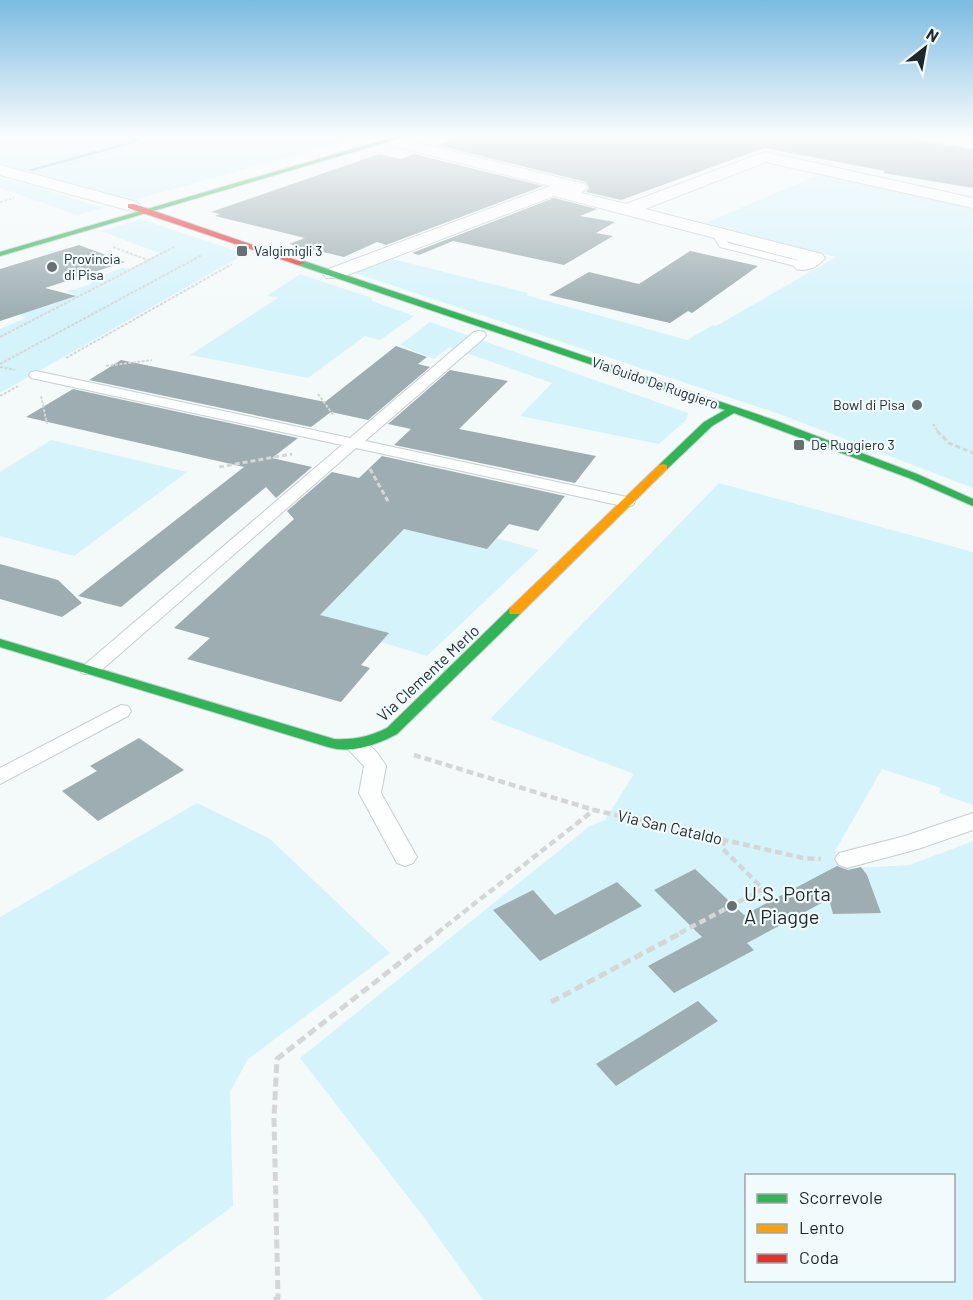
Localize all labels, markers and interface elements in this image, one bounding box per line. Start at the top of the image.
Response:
north arrow [895,18,955,78]
text: N [924,24,942,46]
place label: Valgimigli 3 [254,242,322,259]
marker: Valgimigli 3 [235,244,249,258]
place label: Provincia di Pisa [64,250,120,283]
marker: Provincia di Pisa [45,260,59,274]
street label: Via Guido De Ruggiero [589,353,721,412]
place label: Bowl di Pisa [833,396,905,413]
marker: Bowl di Pisa [910,398,924,412]
place label: De Ruggiero 3 [811,436,895,453]
marker: De Ruggiero 3 [792,438,806,452]
street label: Via Clemente Merlo [373,620,483,725]
street label: Via San Cataldo [616,805,724,848]
place label: U.S. Porta A Piagge [744,881,831,928]
marker: U.S. Porta A Piagge [725,899,739,913]
legend [745,1174,955,1282]
text: Scorrevole [799,1186,883,1208]
text: Lento [799,1216,845,1238]
text: Coda [799,1246,839,1268]

